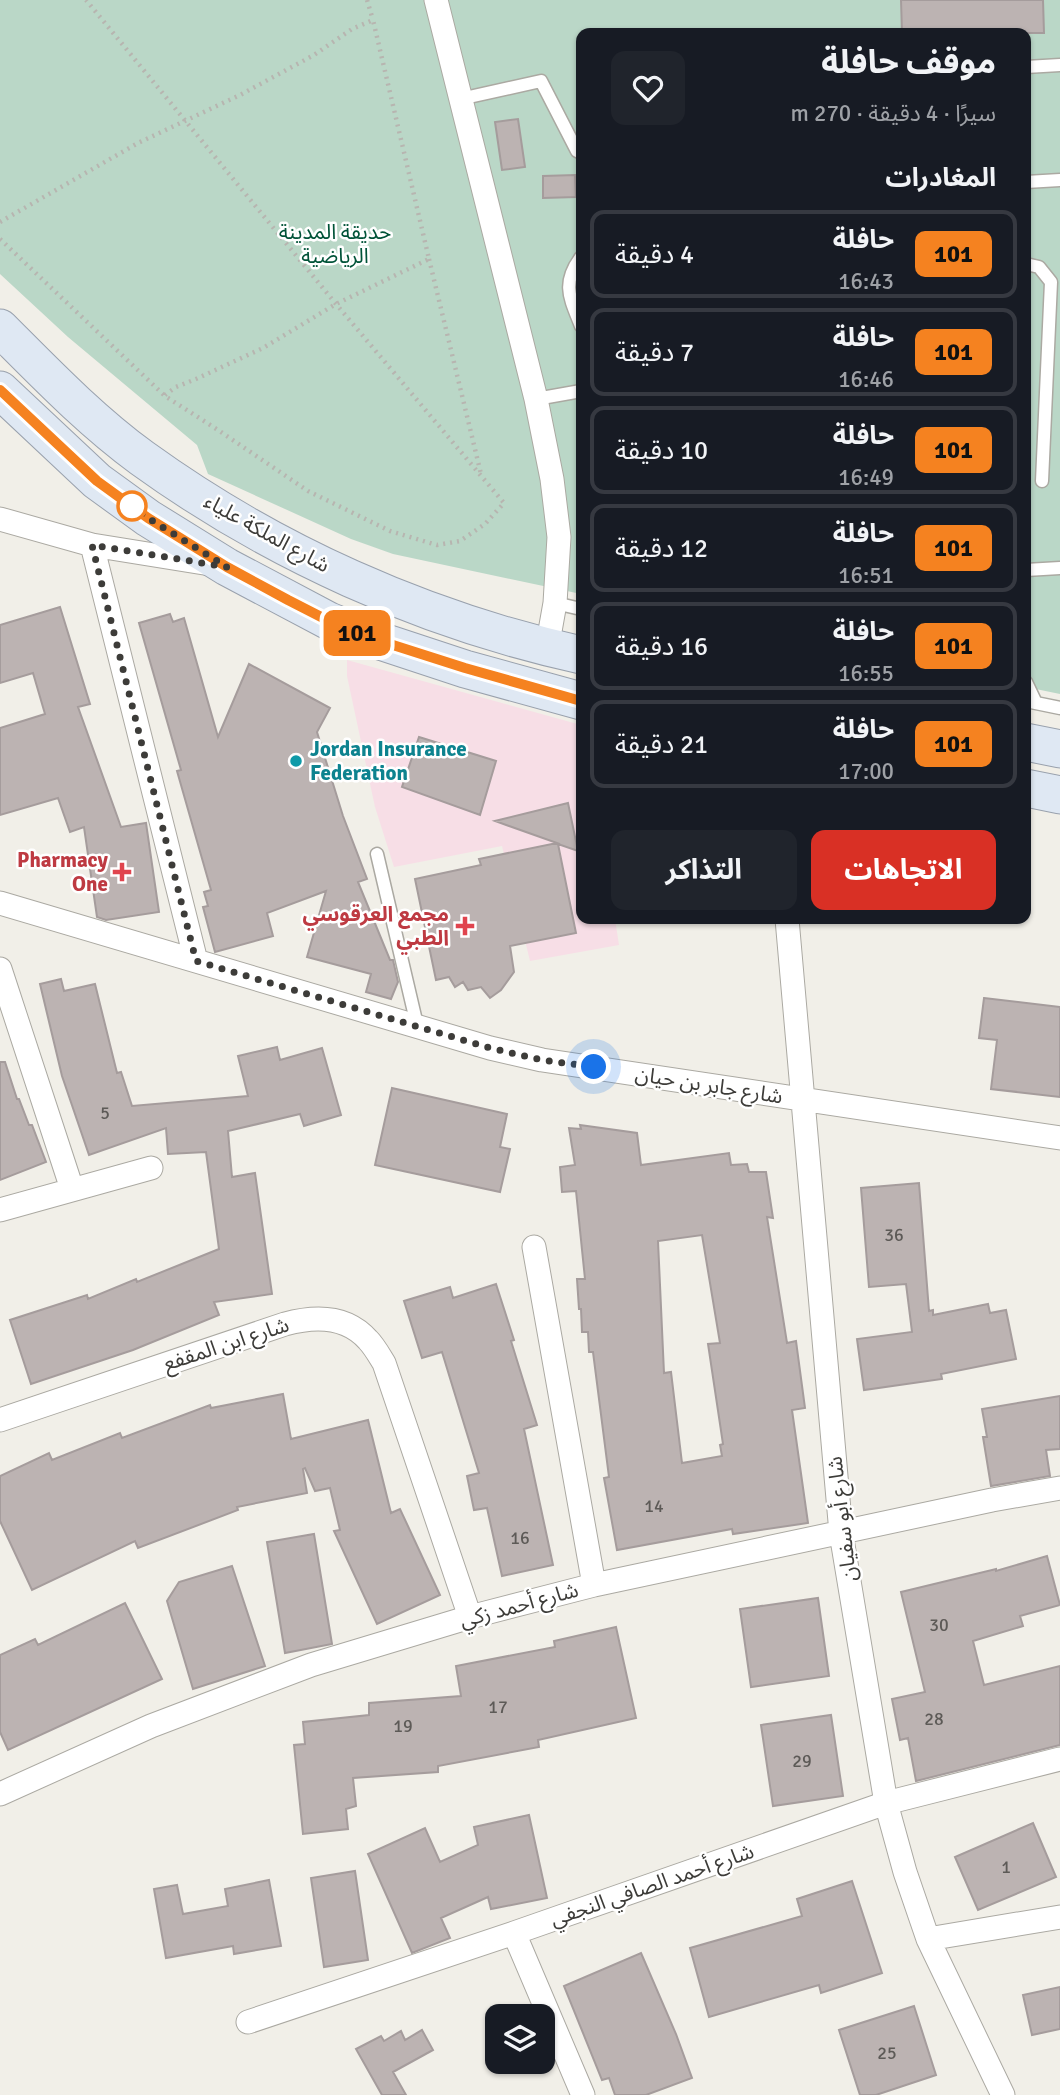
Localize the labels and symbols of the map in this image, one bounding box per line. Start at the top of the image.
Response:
park label: حديقة المدينة الرياضية [279,219,391,269]
street label: شارع الملكة علياء [199,488,334,580]
unlabelled marker [117,491,147,521]
line badge: 101 [317,610,397,656]
place label: Jordan Insurance Federation [310,736,467,786]
marker: Jordan Insurance Federation [288,753,304,769]
place label: Pharmacy One [17,847,109,897]
marker: Pharmacy One [114,864,130,880]
place label: مجمع العرقوسي الطبي [303,901,449,955]
marker: مجمع العرقوسي الطبي [455,916,475,936]
your location [576,1049,611,1084]
street label: شارع جابر بن حيان [633,1061,785,1111]
house number: 5 [100,1102,110,1124]
house number: 36 [884,1224,904,1246]
street label: شارع ابن المقفع [160,1311,293,1378]
street label: شارع أبو سفيان [821,1455,865,1583]
house number: 14 [644,1495,664,1517]
house number: 16 [510,1527,530,1549]
street label: شارع أحمد زكي [457,1577,582,1636]
house number: 30 [929,1614,949,1636]
house number: 17 [488,1696,508,1718]
house number: 28 [924,1708,944,1730]
house number: 19 [393,1715,413,1737]
house number: 29 [792,1750,812,1772]
street label: شارع أحمد الصافي النجفي [547,1838,758,1935]
house number: 1 [1001,1856,1011,1878]
house number: 25 [877,2042,897,2064]

